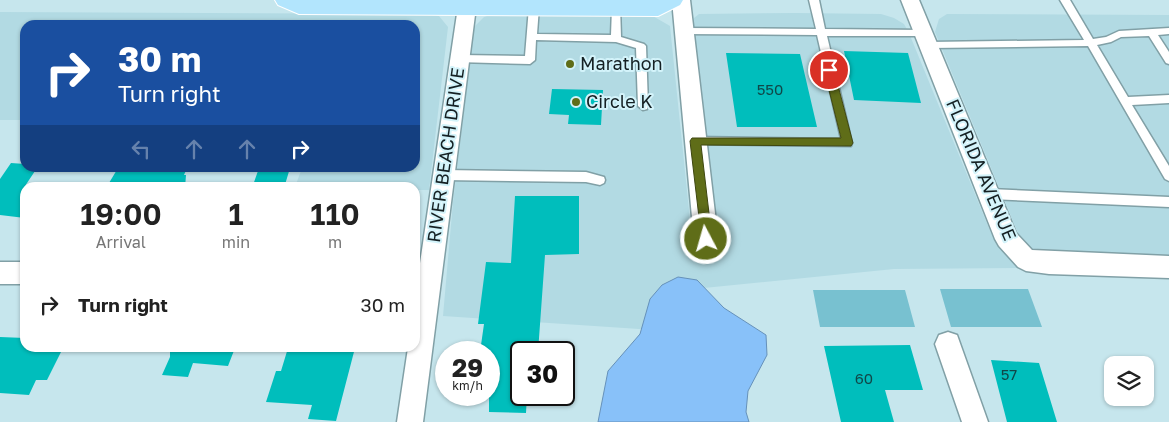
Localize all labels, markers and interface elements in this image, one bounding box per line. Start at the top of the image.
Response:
text: 30 m [118,38,201,80]
icon: right [35,40,100,105]
pin [808,49,850,91]
place label: Marathon [580,52,663,74]
icon: arrive [815,56,843,84]
marker: Marathon [564,58,576,70]
street label: RIVER BEACH DRIVE [422,66,468,244]
text: Turn right [118,80,221,107]
house number: 550 [757,80,783,98]
place label: Circle K [586,90,653,112]
marker: Circle K [570,96,582,108]
street label: FLORIDA AVENUE [942,96,1022,244]
icon: left [127,135,155,163]
icon: ahead [180,135,208,163]
icon: ahead [233,135,261,163]
icon: right [286,135,314,163]
text: 19:00 [80,196,162,232]
text: 1 [228,196,244,232]
text: 110 [310,196,360,232]
position arrow [679,212,731,264]
text: Arrival [96,232,146,252]
text: min [222,232,250,252]
text: m [328,232,342,252]
icon: right [35,291,63,319]
text: Turn right [78,293,168,316]
text: 30 m [361,293,405,316]
speed limit sign: 30 [510,341,575,406]
text: 29 [452,352,483,383]
map controls [1104,356,1154,406]
button: layers [1104,356,1154,406]
house number: 57 [1001,365,1017,383]
house number: 60 [855,369,873,387]
text: km/h [452,378,483,393]

